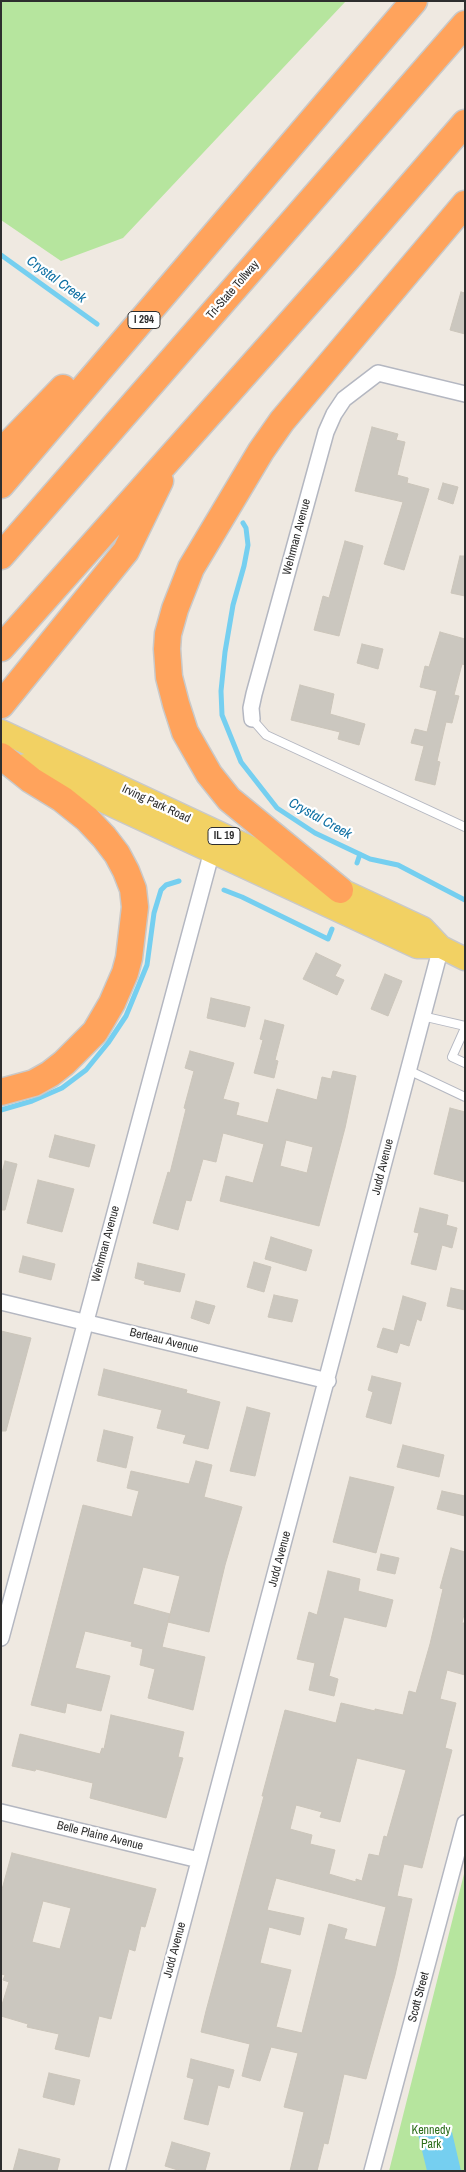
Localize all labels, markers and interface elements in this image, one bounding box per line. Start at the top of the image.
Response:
water label: Crystal Creek [23,253,89,307]
street label: Tri-State Tollway [204,258,262,322]
road number: I 294 [128,312,160,328]
street label: Wehrman Avenue [280,497,314,577]
street label: Irving Park Road [119,782,193,826]
water label: Crystal Creek [286,795,354,843]
road number: IL 19 [208,828,240,844]
street label: Judd Avenue [369,1137,397,1197]
street label: Wehrman Avenue [89,1204,123,1284]
street label: Berteau Avenue [128,1325,200,1357]
street label: Judd Avenue [266,1529,294,1589]
street label: Belle Plaine Avenue [55,1818,145,1854]
street label: Judd Avenue [161,1920,189,1980]
street label: Scott Street [405,1970,433,2024]
park label: Kennedy Park [412,2124,450,2152]

